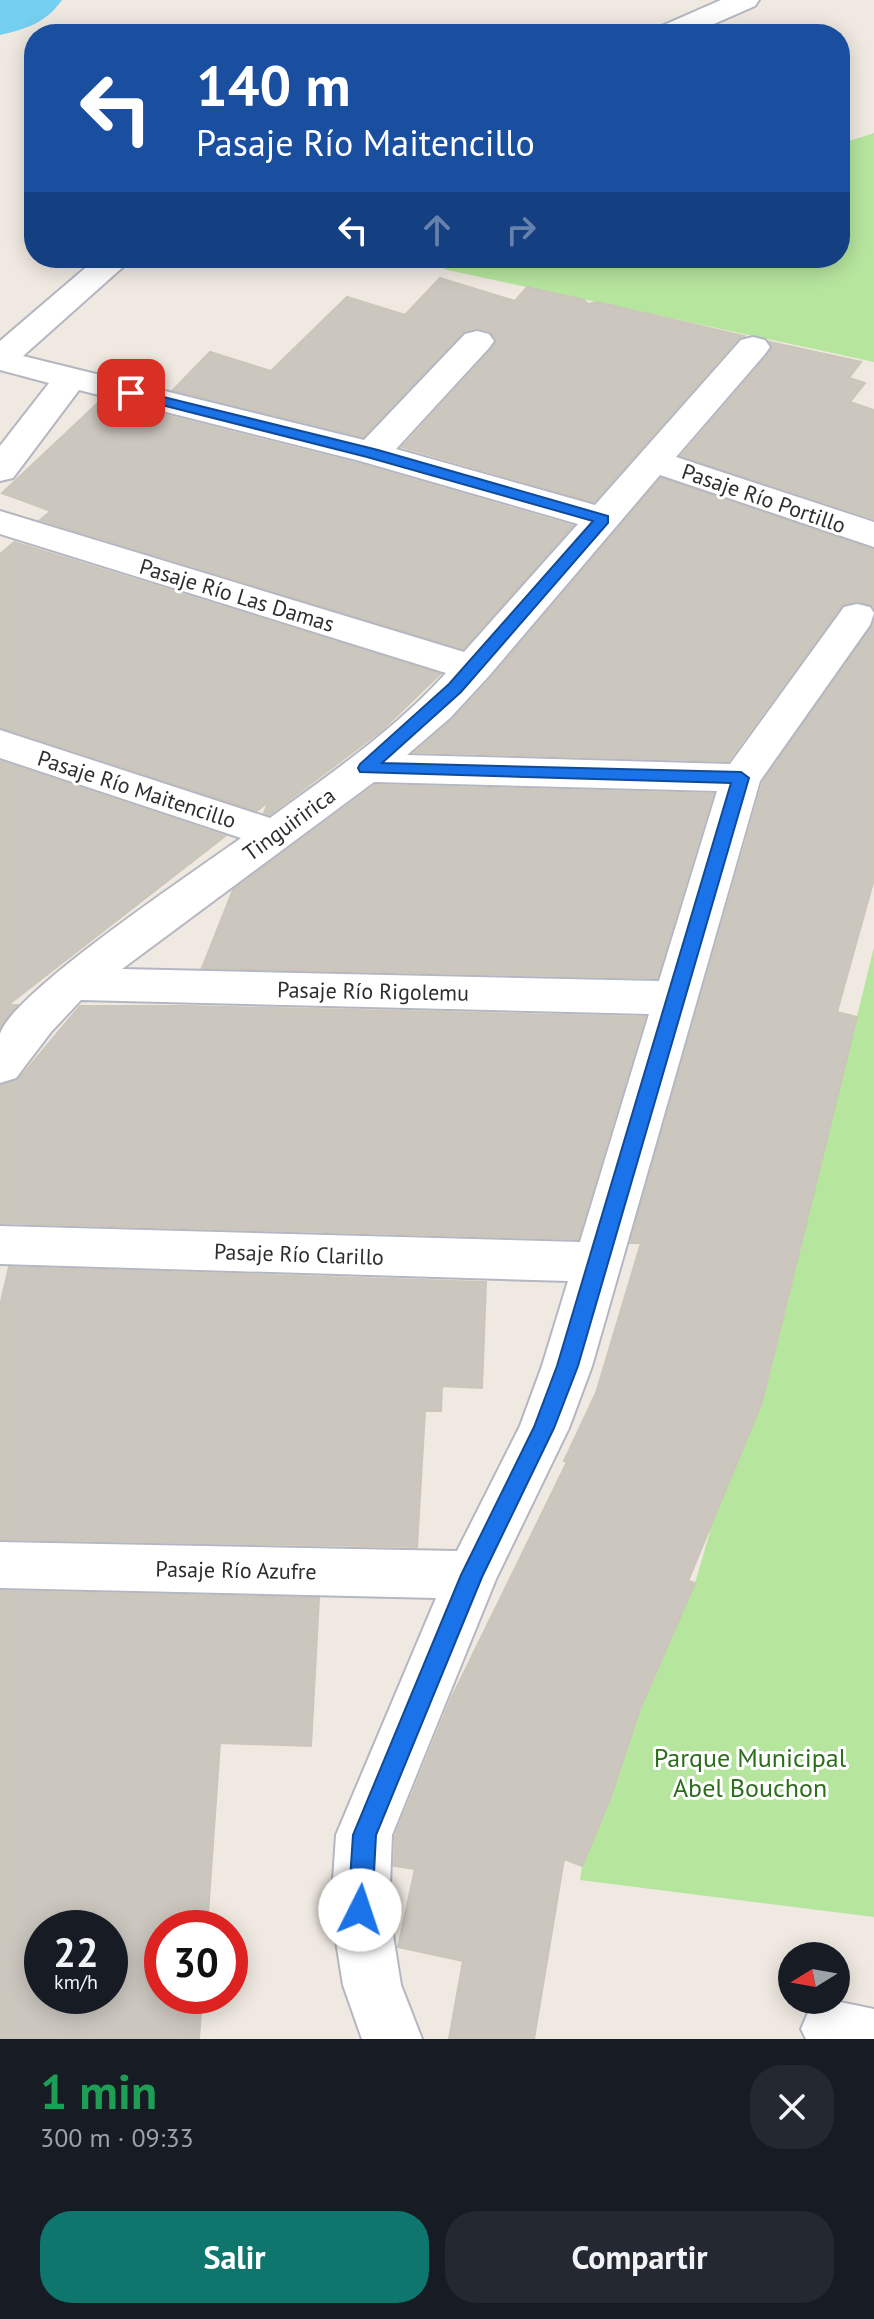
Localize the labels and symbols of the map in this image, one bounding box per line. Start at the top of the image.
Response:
pin [97,359,165,427]
street label: Pasaje Río Portillo [678,457,850,539]
street label: Pasaje Río Las Damas [136,552,338,638]
street label: Pasaje Río Maitencillo [34,744,240,834]
street label: Tinguiririca [237,781,341,867]
street label: Pasaje Río Rigolemu [277,975,469,1007]
street label: Pasaje Río Clarillo [214,1237,384,1271]
street label: Pasaje Río Azufre [155,1555,317,1585]
park label: Parque Municipal Abel Bouchon [654,1741,847,1804]
position arrow [318,1868,402,1952]
speed limit sign: 30 [144,1910,248,2014]
north arrow [778,1942,850,2014]

